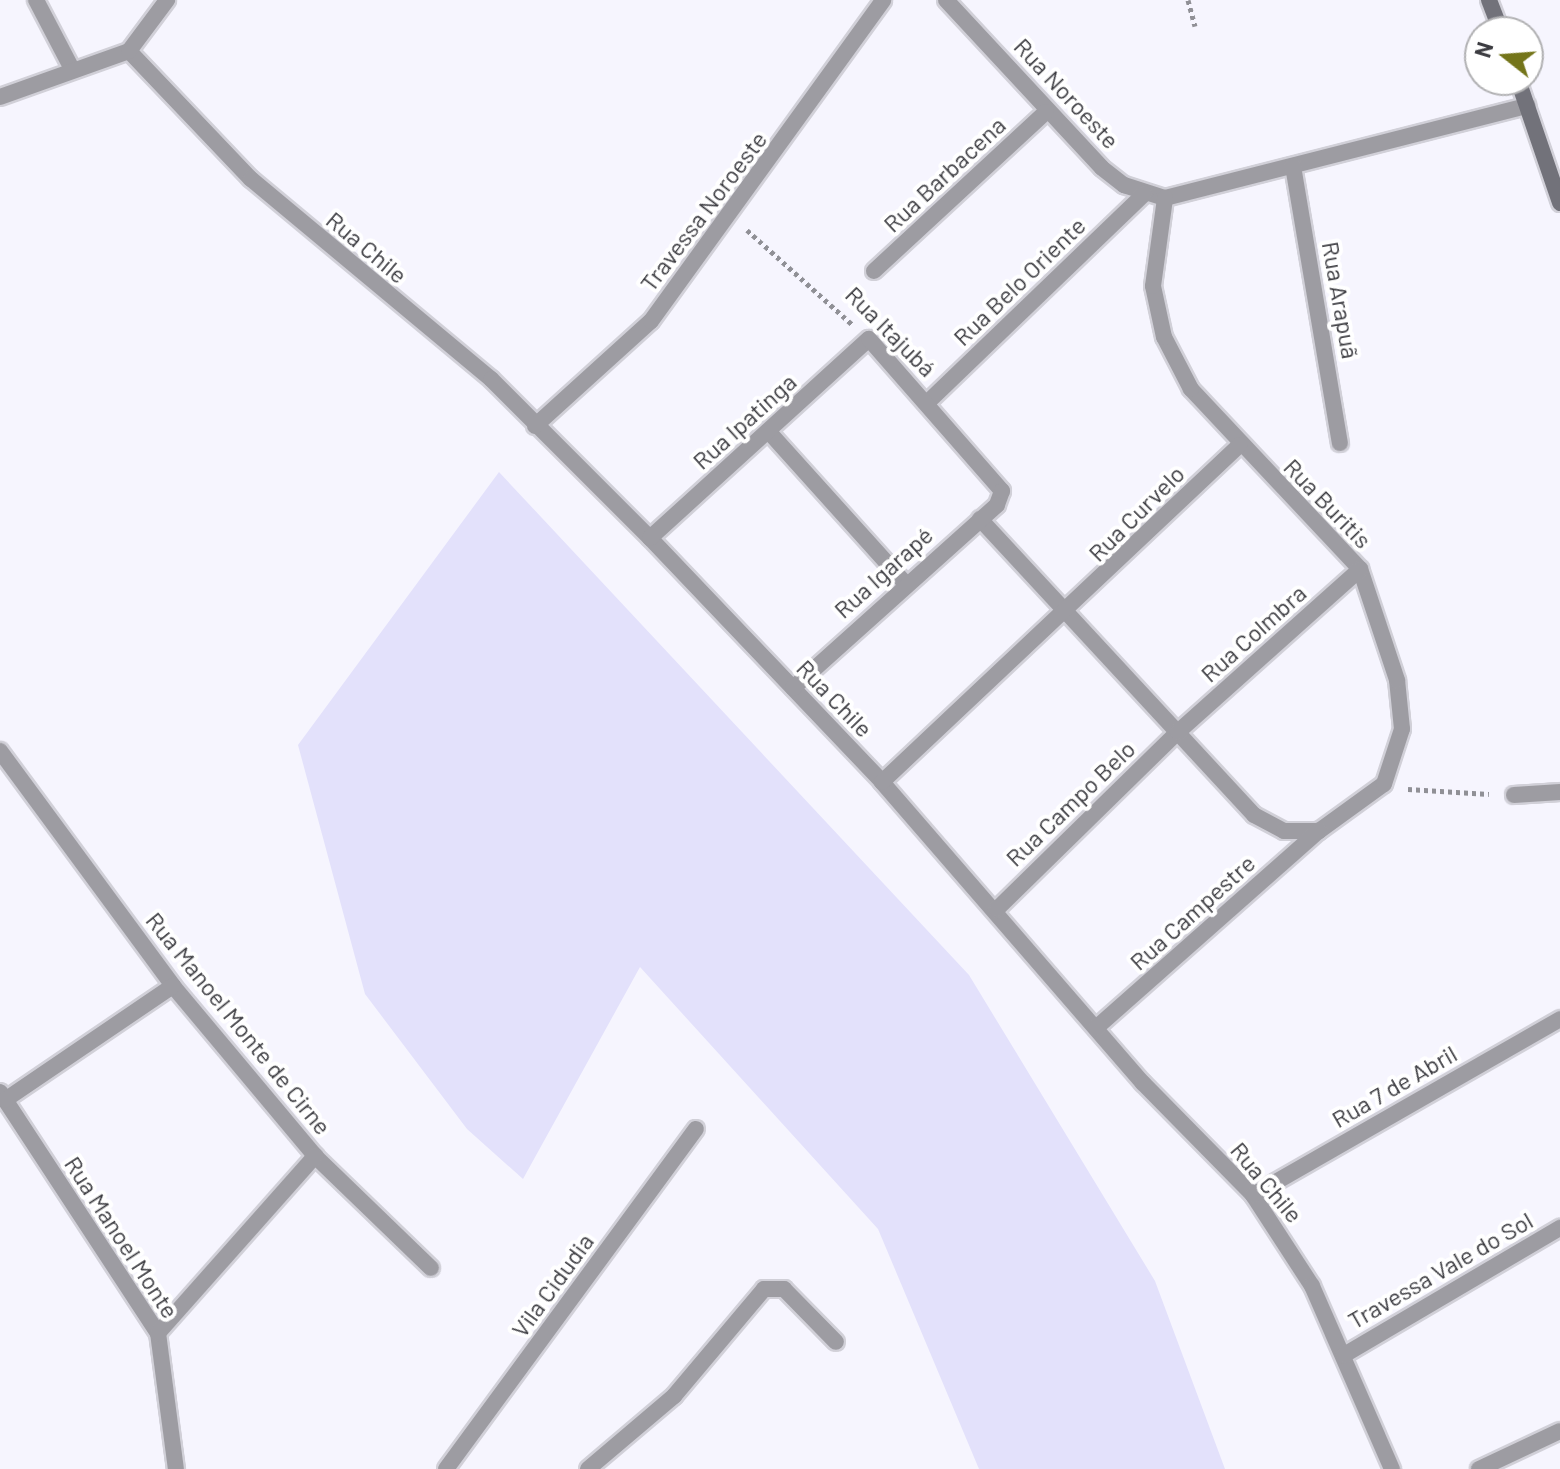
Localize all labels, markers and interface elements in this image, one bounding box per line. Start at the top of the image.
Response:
north arrow [1464,16,1544,96]
street label: Rua Noroeste [1008,32,1126,154]
text: N [1468,39,1498,60]
street label: Rua Barbacena [877,110,1011,238]
street label: Travessa Noroeste [633,125,773,297]
street label: Rua Chile [321,205,413,289]
street label: Rua Belo Oriente [947,211,1091,351]
street label: Rua Arapuã [1317,239,1365,361]
street label: Rua Itajubá [840,280,942,382]
street label: Rua Ipatinga [686,367,802,475]
street label: Rua Buritis [1278,452,1378,554]
street label: Rua Curvelo [1082,459,1190,567]
street label: Rua Igarapé [828,520,938,624]
street label: Rua Colmbra [1194,578,1312,688]
street label: Rua Chile [791,653,879,743]
street label: Rua Campo Belo [999,734,1141,872]
street label: Rua Campestre [1123,848,1261,976]
street label: Rua Manoel Monte de Cirne [140,906,338,1140]
street label: Rua 7 de Abril [1326,1039,1462,1133]
street label: Rua Chile [1225,1136,1309,1228]
street label: Rua Manoel Monte [59,1151,185,1323]
street label: Travessa Vale do Sol [1343,1205,1537,1335]
street label: Vila Cidudia [505,1228,599,1342]

